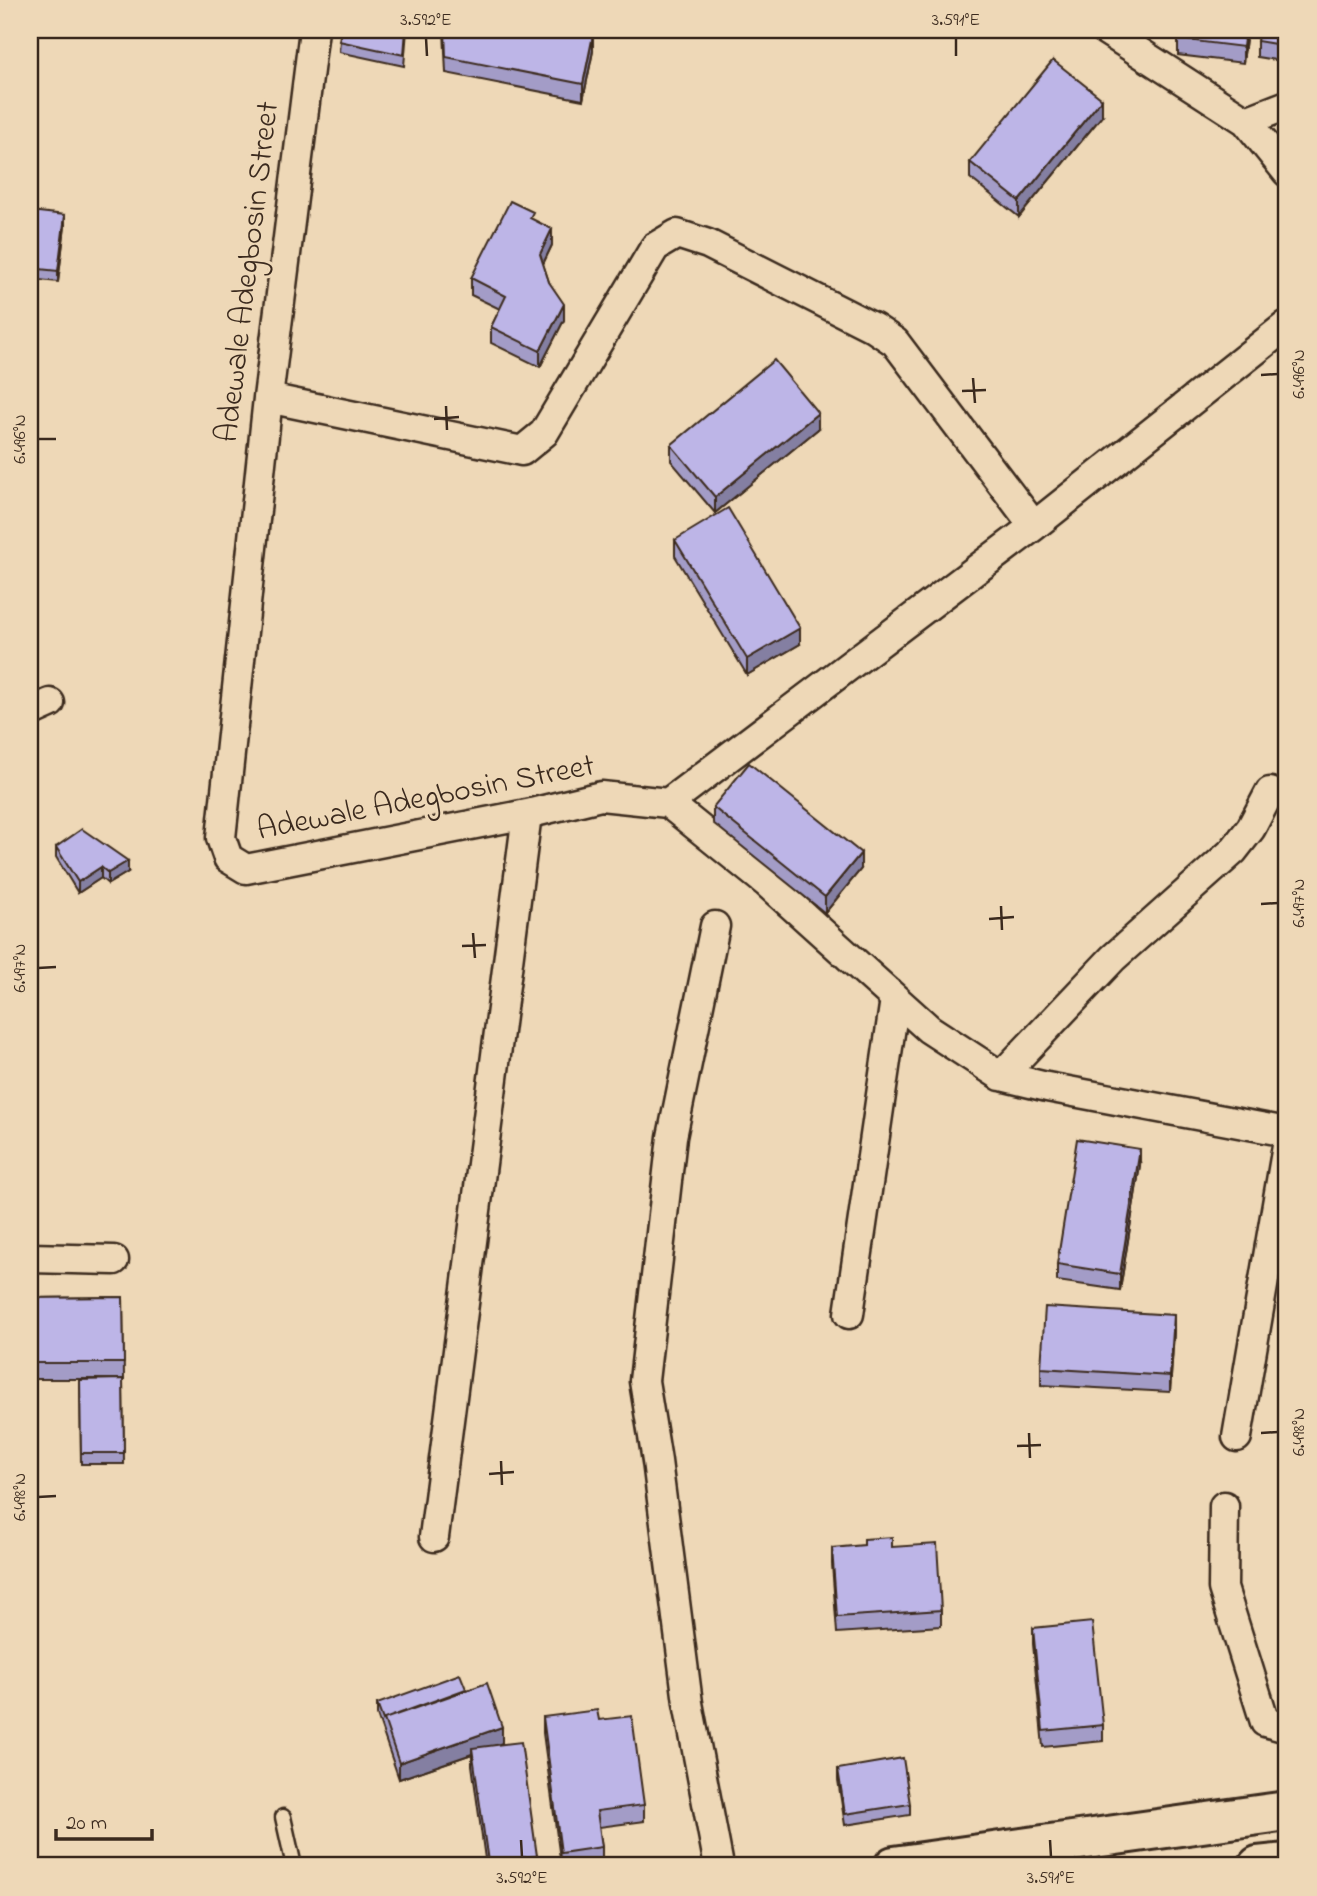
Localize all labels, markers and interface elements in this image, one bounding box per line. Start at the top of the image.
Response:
text: 3.592°E [400,8,452,34]
text: 3.591°E [932,8,980,34]
street label: Adewale Adegbosin Street [205,99,293,445]
text: 6.496°N [1287,349,1313,399]
text: 6.496°N [8,414,34,464]
street label: Adewale Adegbosin Street [253,743,599,855]
text: 6.497°N [1287,879,1313,927]
text: 6.497°N [8,944,34,992]
text: 6.498°N [1287,1408,1313,1456]
text: 6.498°N [8,1473,34,1521]
scale bar [56,1798,152,1842]
text: 20 m [66,1809,107,1839]
text: 3.592°E [496,1866,548,1892]
text: 3.591°E [1027,1866,1075,1892]

